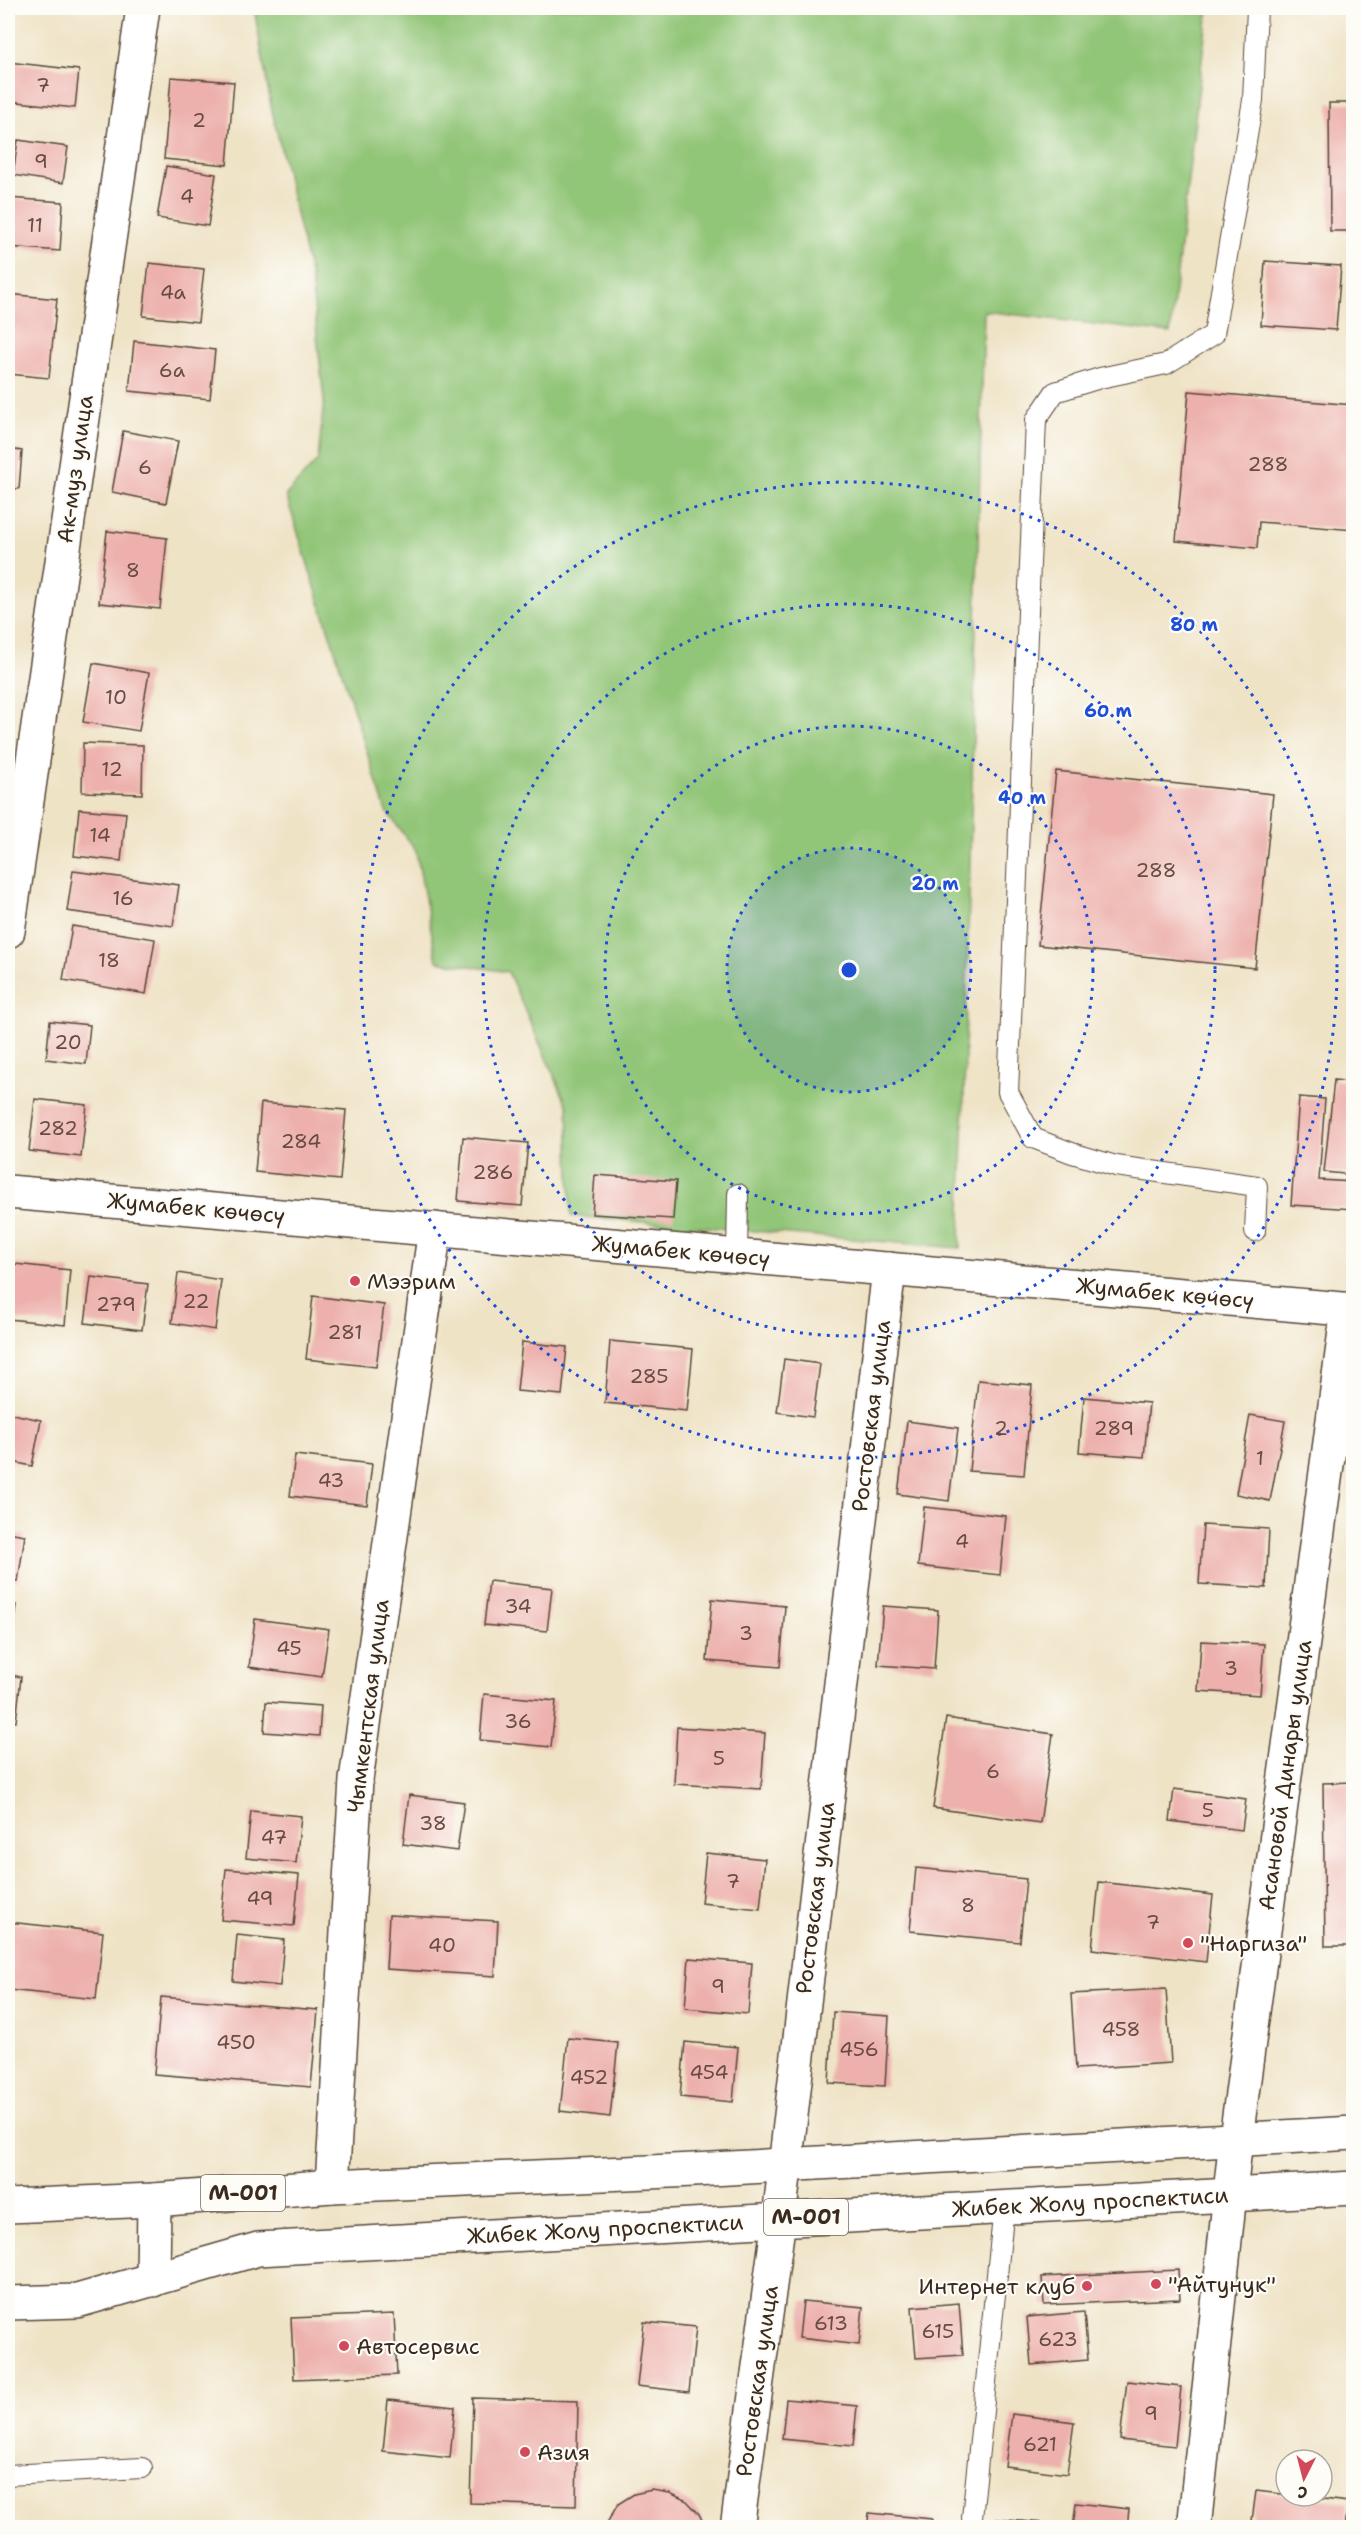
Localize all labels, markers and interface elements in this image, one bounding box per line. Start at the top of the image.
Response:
house number: 7 [36,72,50,98]
house number: 2 [192,107,206,133]
house number: 9 [34,148,48,174]
house number: 4 [180,183,194,209]
house number: 11 [27,212,43,238]
house number: 4a [160,279,187,305]
house number: 6а [159,357,186,383]
street label: Ак-муз улица [50,393,100,545]
house number: 288 [1248,451,1288,477]
house number: 6 [138,454,152,480]
house number: 8 [126,557,140,583]
text: 80 m [1170,613,1218,637]
house number: 10 [105,684,127,710]
text: 60 m [1084,699,1132,723]
house number: 12 [101,756,123,782]
text: 40 m [998,786,1046,810]
house number: 14 [89,822,111,848]
house number: 288 [1136,857,1176,883]
text: 20 m [911,872,959,896]
house number: 16 [112,885,134,911]
house number: 18 [98,947,120,973]
centre of rings [839,960,859,980]
house number: 20 [54,1029,82,1055]
house number: 282 [38,1115,78,1141]
house number: 284 [281,1128,321,1154]
house number: 286 [473,1159,513,1185]
street label: Жумабек көчөсү [106,1186,286,1230]
street label: Жумабек көчөсү [591,1229,771,1273]
place label: Мээрим [367,1267,456,1296]
street label: Жумабек көчөсү [1075,1271,1255,1315]
marker: Мээрим [348,1274,362,1288]
house number: 22 [183,1288,210,1314]
house number: 279 [96,1291,136,1317]
street label: Ростовская улица [845,1318,897,1514]
house number: 281 [328,1319,362,1345]
house number: 285 [629,1363,669,1389]
house number: 2 [994,1415,1008,1441]
house number: 289 [1094,1415,1134,1441]
house number: 1 [1256,1445,1264,1471]
house number: 43 [318,1467,344,1493]
house number: 4 [955,1528,969,1554]
house number: 34 [504,1593,532,1619]
street label: Чымкентская улица [340,1597,396,1815]
house number: 3 [739,1620,753,1646]
house number: 45 [276,1635,302,1661]
street label: Асановой Динары улица [1252,1638,1318,1912]
house number: 3 [1224,1655,1238,1681]
house number: 36 [504,1708,532,1734]
house number: 5 [713,1745,725,1771]
house number: 6 [986,1758,1000,1784]
house number: 5 [1202,1797,1214,1823]
street label: Ростовская улица [789,1800,841,1996]
house number: 38 [419,1810,447,1836]
house number: 47 [261,1824,287,1850]
house number: 7 [726,1868,740,1894]
house number: 49 [246,1885,274,1911]
house number: 8 [961,1892,975,1918]
house number: 7 [1146,1909,1160,1935]
place label: "Наргиза" [1200,1929,1307,1958]
house number: 40 [428,1932,456,1958]
marker: "Наргиза" [1181,1936,1195,1950]
house number: 9 [711,1973,725,1999]
house number: 458 [1101,2016,1141,2042]
house number: 450 [216,2029,256,2055]
house number: 456 [839,2036,879,2062]
house number: 454 [689,2059,729,2085]
house number: 452 [570,2064,608,2090]
road number: М-001 [201,2175,285,2211]
street label: Жибек Жолу проспектиси [951,2180,1229,2224]
road number: М-001 [764,2199,848,2235]
street label: Жибек Жолу проспектиси [466,2207,744,2251]
place label: "Айтунук" [1168,2270,1276,2299]
place label: Интернет клуб [919,2272,1075,2301]
marker: "Айтунук" [1149,2277,1163,2291]
marker: Интернет клуб [1080,2279,1094,2293]
street label: Ростовская улица [729,2283,785,2479]
house number: 613 [814,2310,848,2336]
house number: 615 [922,2318,954,2344]
house number: 623 [1038,2326,1078,2352]
place label: Автосервис [356,2332,480,2361]
marker: Автосервис [337,2339,351,2353]
house number: 9 [1144,2400,1158,2426]
house number: 621 [1023,2431,1057,2457]
place label: Азия [537,2438,590,2467]
marker: Азия [518,2445,532,2459]
north arrow [1274,2448,1334,2508]
text: С [1296,2481,1308,2503]

